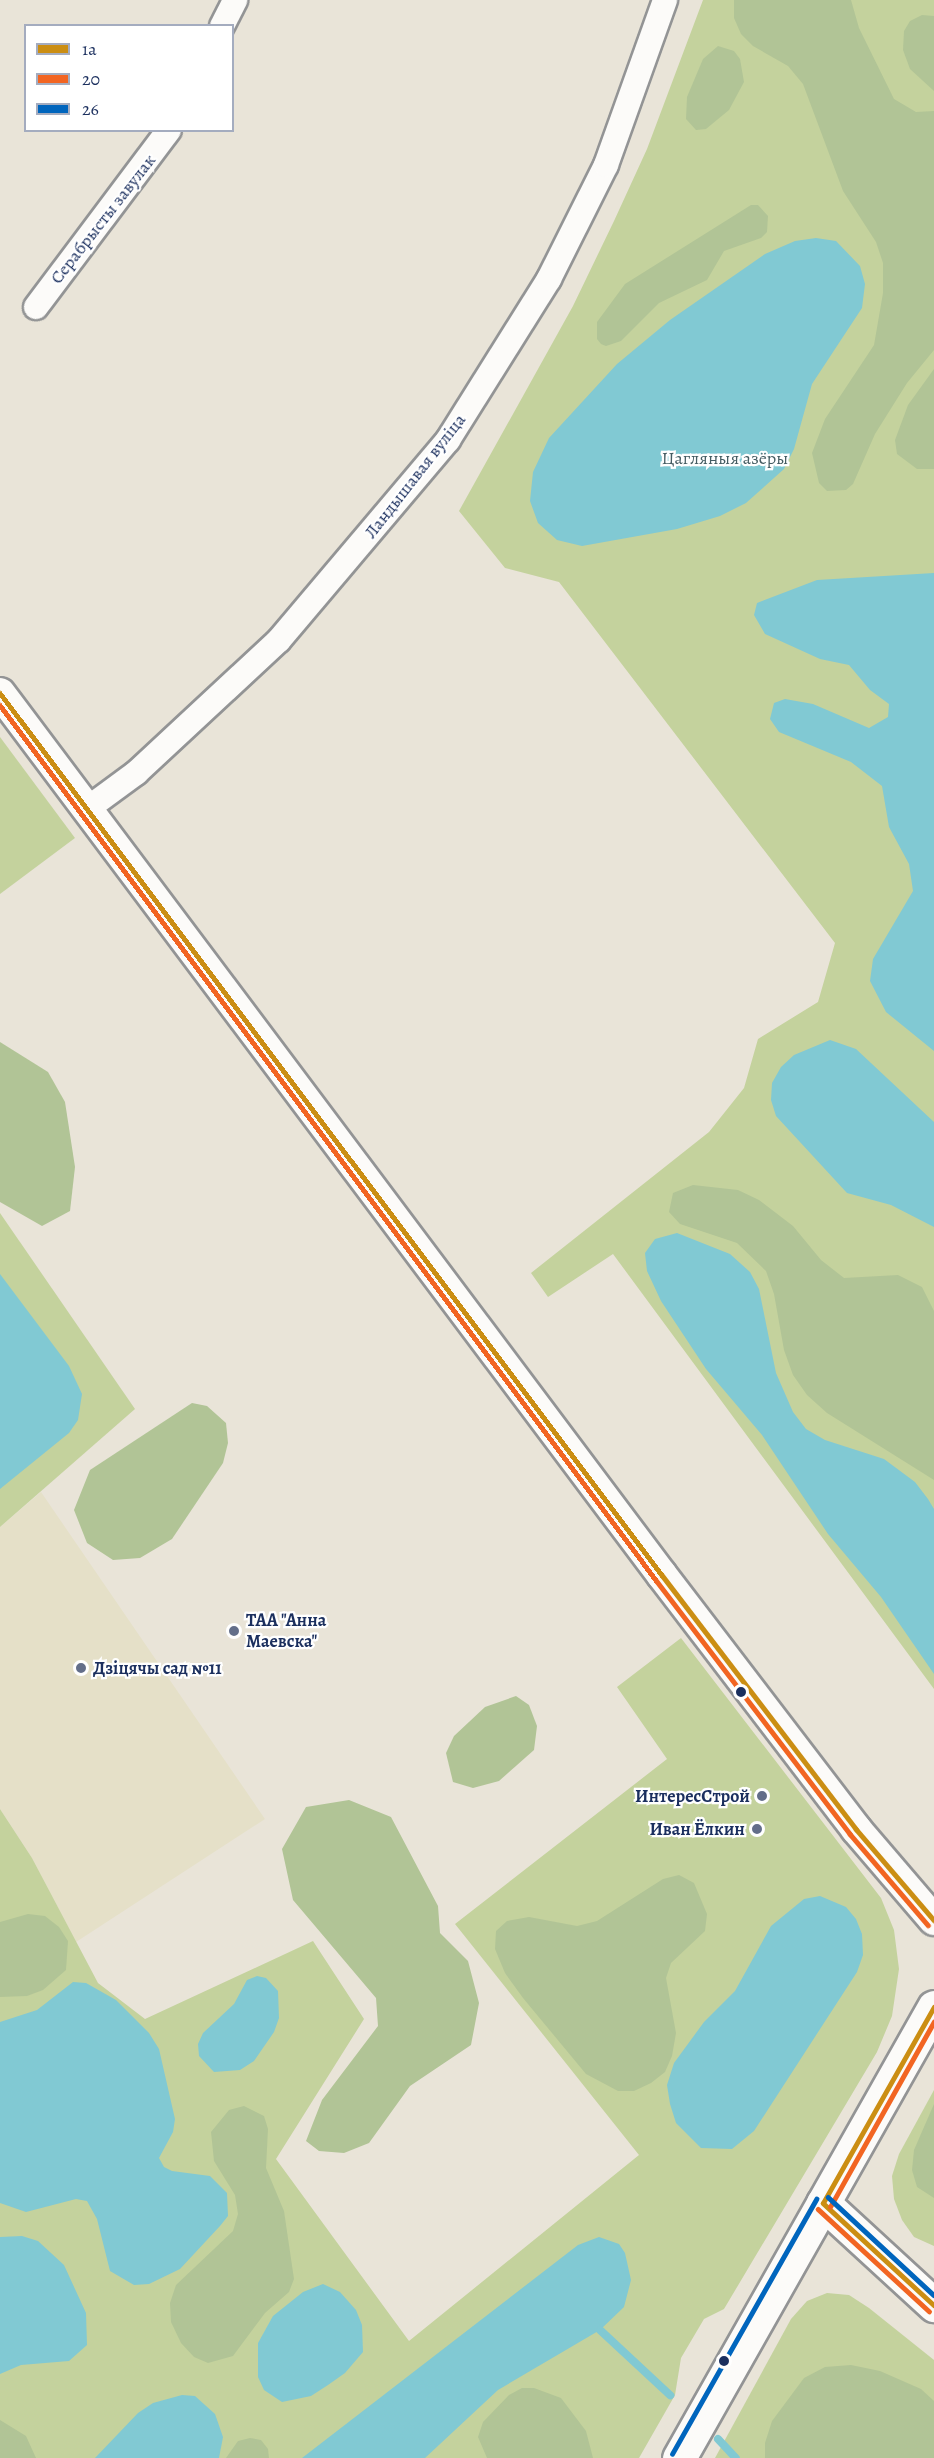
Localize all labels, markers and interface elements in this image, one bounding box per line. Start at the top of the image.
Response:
legend [24,24,234,132]
text: 1а [82,37,96,61]
text: 20 [82,67,100,91]
text: 26 [82,97,99,121]
street label: Серабрысты завулак [46,150,160,288]
street label: Ландышавая вуліца [360,409,470,543]
park label: Цагляныя азёры [662,447,788,469]
place label: ТАА "Анна Маевска" [246,1610,327,1652]
marker: ТАА "Анна Маевска" [227,1624,241,1638]
place label: Дзіцячы сад №11 [93,1657,222,1679]
marker: Дзіцячы сад №11 [74,1661,88,1675]
unlabelled marker [735,1686,747,1698]
place label: ИнтересСтрой [635,1785,750,1807]
marker: ИнтересСтрой [755,1789,769,1803]
place label: Иван Ёлкин [649,1818,745,1840]
marker: Иван Ёлкин [750,1822,764,1836]
unlabelled marker [718,2355,730,2367]

